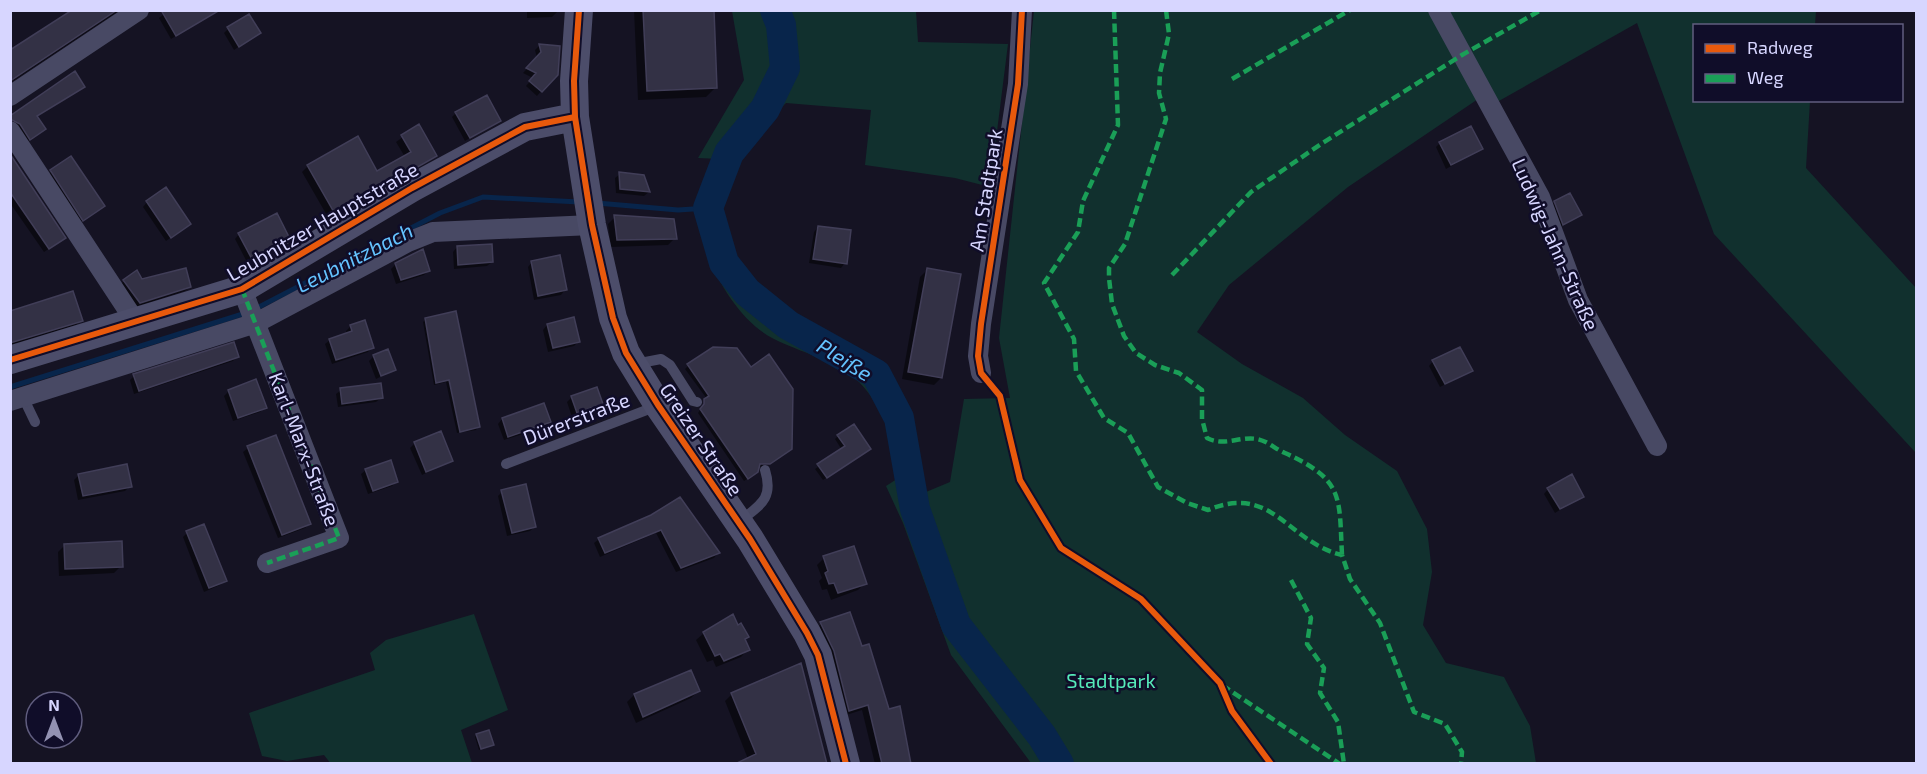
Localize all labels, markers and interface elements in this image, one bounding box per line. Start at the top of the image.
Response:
legend [1693,24,1903,102]
text: Radweg [1747,36,1813,58]
text: Weg [1747,66,1783,88]
street label: Am Stadtpark [963,127,1007,253]
street label: Ludwig-Jahn-Straße [1507,154,1605,334]
street label: Leubnitzer Hauptstraße [222,156,422,286]
water label: Leubnitzbach [291,217,417,297]
water label: Pleiße [813,332,877,386]
street label: Karl-Marx-Straße [265,369,345,529]
street label: Greizer Straße [655,378,749,500]
street label: Dürerstraße [519,387,633,449]
park label: Stadtpark [1066,668,1156,692]
north arrow [24,690,84,750]
text: N [48,695,60,714]

